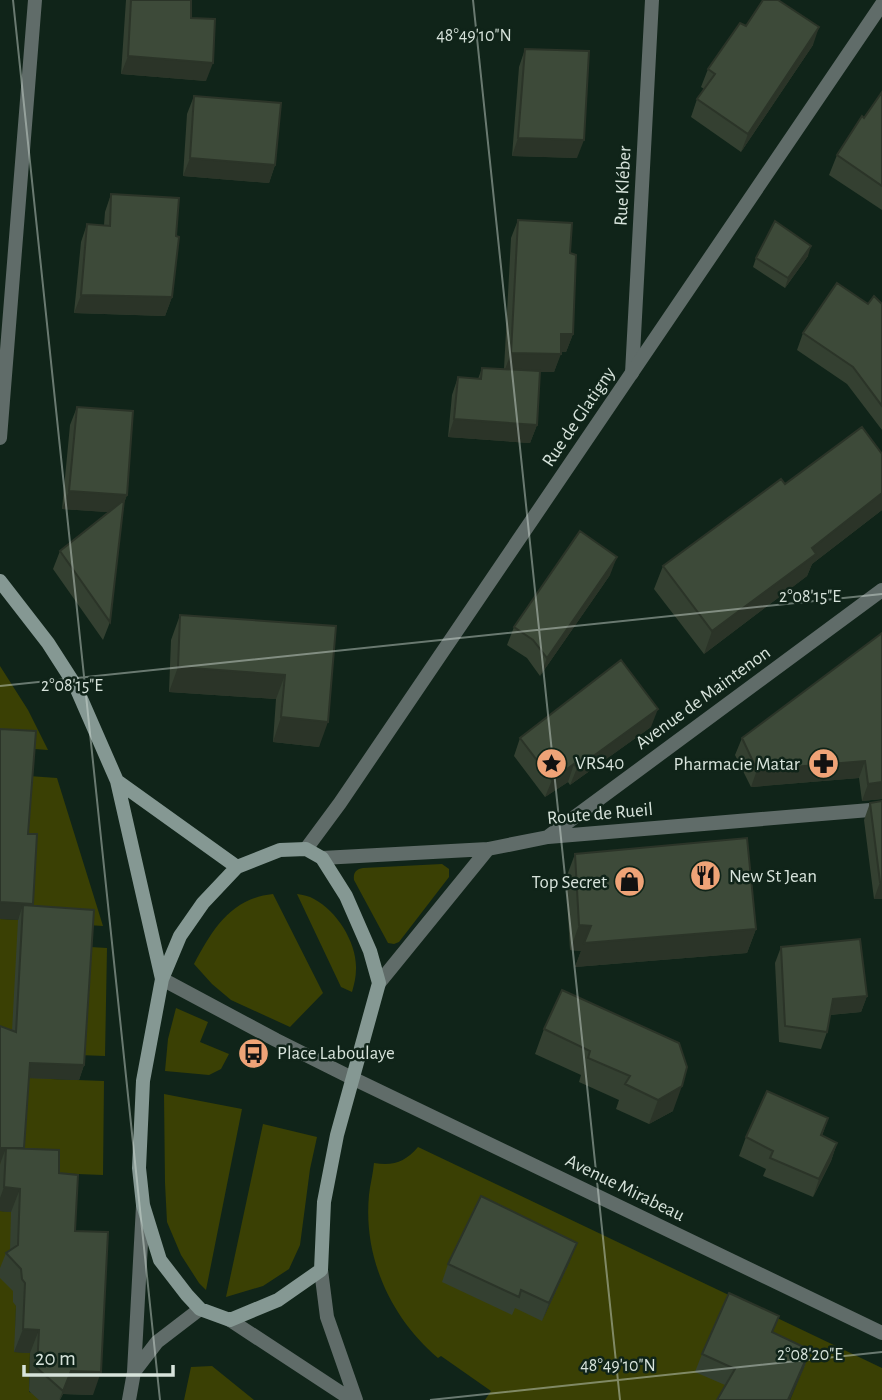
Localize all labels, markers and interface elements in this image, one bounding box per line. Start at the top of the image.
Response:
text: 48°49'10"N [436,27,512,45]
street label: Rue Kléber [611,145,635,227]
street label: Rue de Glatigny [539,364,619,470]
text: 2°08'15"E [779,588,841,606]
street label: Avenue de Maintenon [632,643,774,753]
text: 2°08'15"E [41,677,103,695]
place icon: VRS40 [535,746,569,780]
pharmacy icon: Pharmacie Matar [806,747,840,781]
place label: VRS40 [575,754,624,773]
place label: Pharmacie Matar [673,755,800,774]
street label: Route de Rueil [546,800,654,828]
restaurant icon: New St Jean [689,859,723,893]
shop icon: Top Secret [613,865,647,899]
place label: New St Jean [729,867,817,886]
place label: Top Secret [531,873,607,892]
bus stop icon: Place Laboulaye [237,1036,271,1070]
place label: Place Laboulaye [277,1044,395,1063]
street label: Avenue Mirabeau [562,1151,688,1225]
scale bar [24,1334,173,1378]
text: 2°08'20"E [777,1346,843,1364]
text: 20 m [35,1348,76,1369]
text: 48°49'10"N [580,1357,656,1375]

